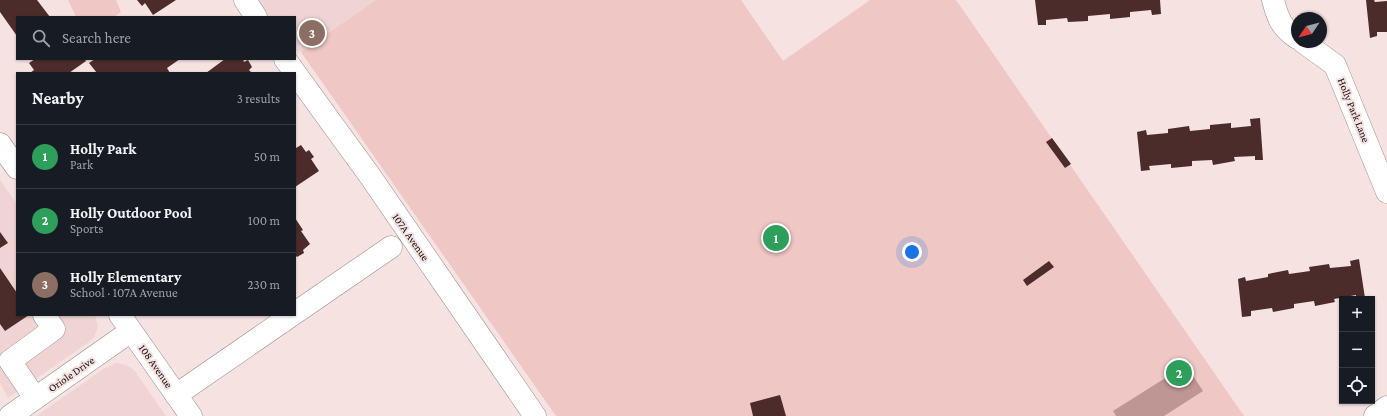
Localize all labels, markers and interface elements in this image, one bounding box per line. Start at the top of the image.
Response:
north arrow [1291,12,1327,48]
search box [16,16,296,60]
pin: 3 [299,18,325,48]
icon: search [30,27,52,49]
text: Search here [62,30,131,46]
street label: Holly Park Lane [1335,76,1372,145]
text: Nearby [32,89,84,108]
text: 3 results [237,91,280,106]
text: Holly Park [70,141,136,157]
text: 1 [43,149,47,164]
text: 50 m [254,149,280,164]
text: Park [70,157,93,172]
text: Holly Outdoor Pool [70,205,192,221]
street label: 107A Avenue [390,211,432,263]
text: 2 [42,213,48,228]
text: 100 m [248,213,280,228]
text: Sports [70,221,103,236]
pin: 1 [763,223,789,253]
your location [902,242,922,262]
text: Holly Elementary [70,269,181,285]
text: 3 [42,277,48,292]
text: 230 m [247,277,280,292]
text: School · 107A Avenue [70,285,178,300]
map controls [1339,296,1375,404]
button: + [1339,296,1375,332]
button: − [1339,332,1375,368]
street label: 108 Avenue [137,342,175,390]
street label: Oriole Drive [46,354,96,394]
pin: 2 [1166,358,1192,388]
button: locate [1339,368,1375,404]

